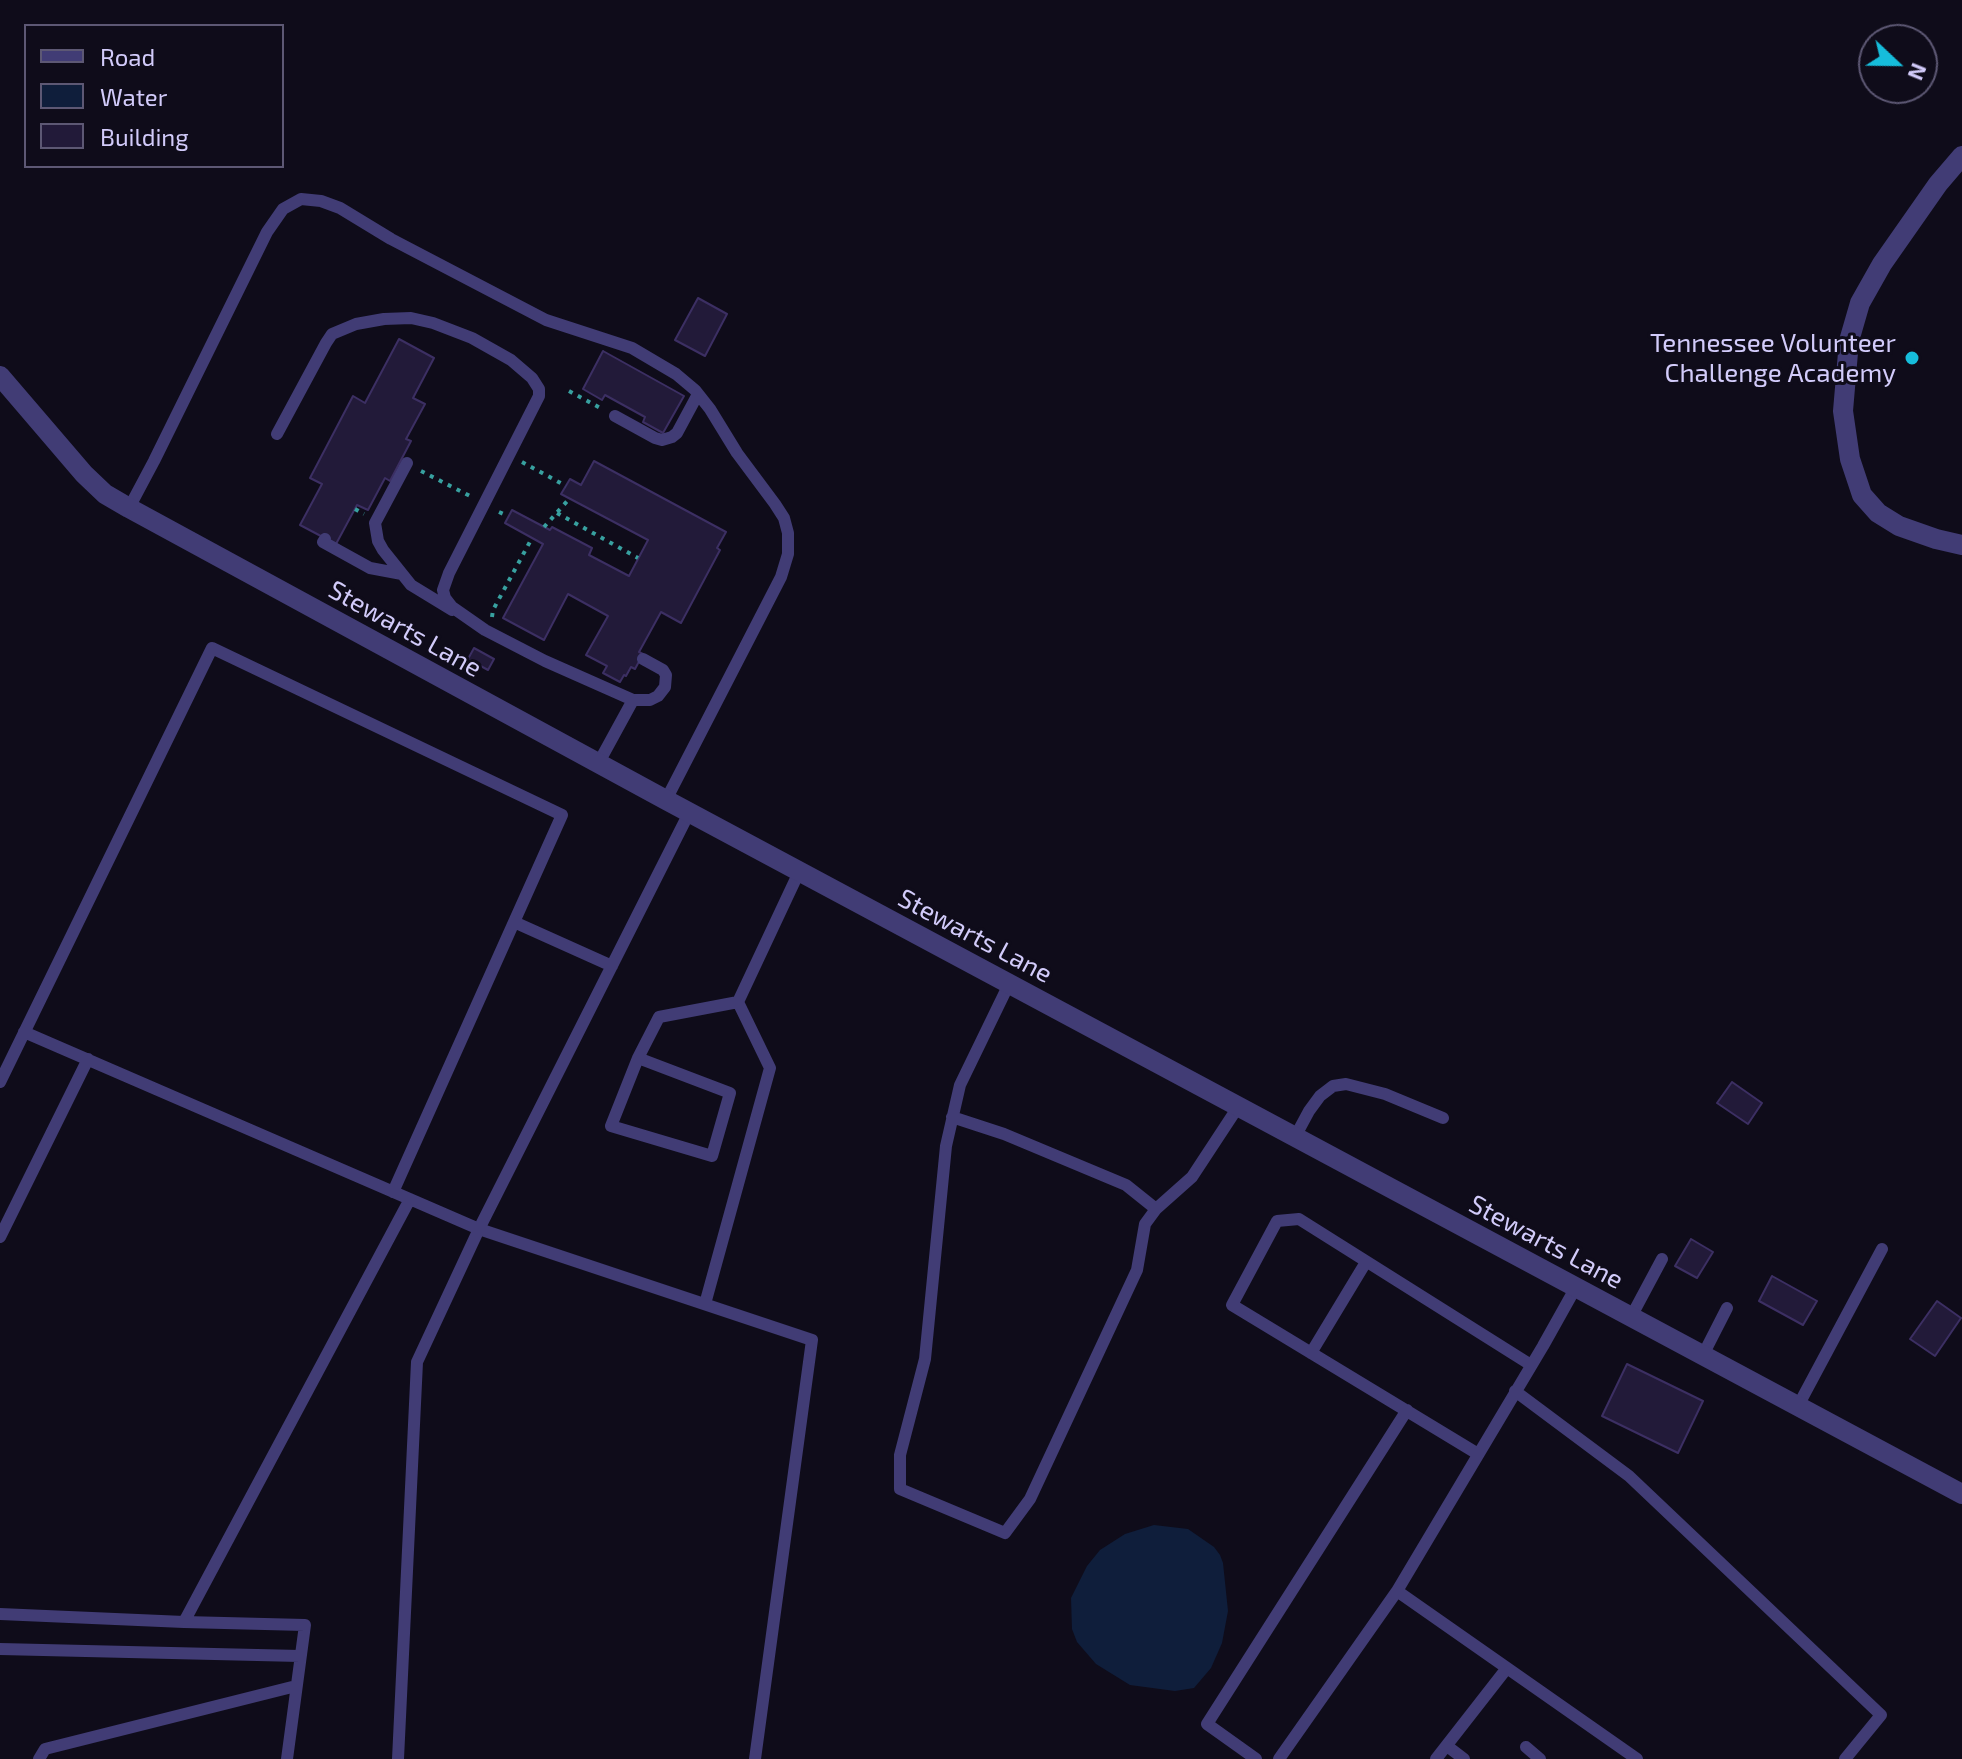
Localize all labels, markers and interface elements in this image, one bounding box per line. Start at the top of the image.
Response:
legend [24,24,284,168]
north arrow [1858,24,1938,104]
text: Road [100,42,155,71]
text: N [1903,60,1933,84]
text: Water [100,82,167,111]
text: Building [100,122,189,151]
place label: Tennessee Volunteer Challenge Academy [1650,327,1896,388]
marker: Tennessee Volunteer Challenge Academy [1903,349,1921,367]
street label: Stewarts Lane [323,574,487,684]
street label: Stewarts Lane [893,882,1057,990]
street label: Stewarts Lane [1464,1188,1628,1296]

